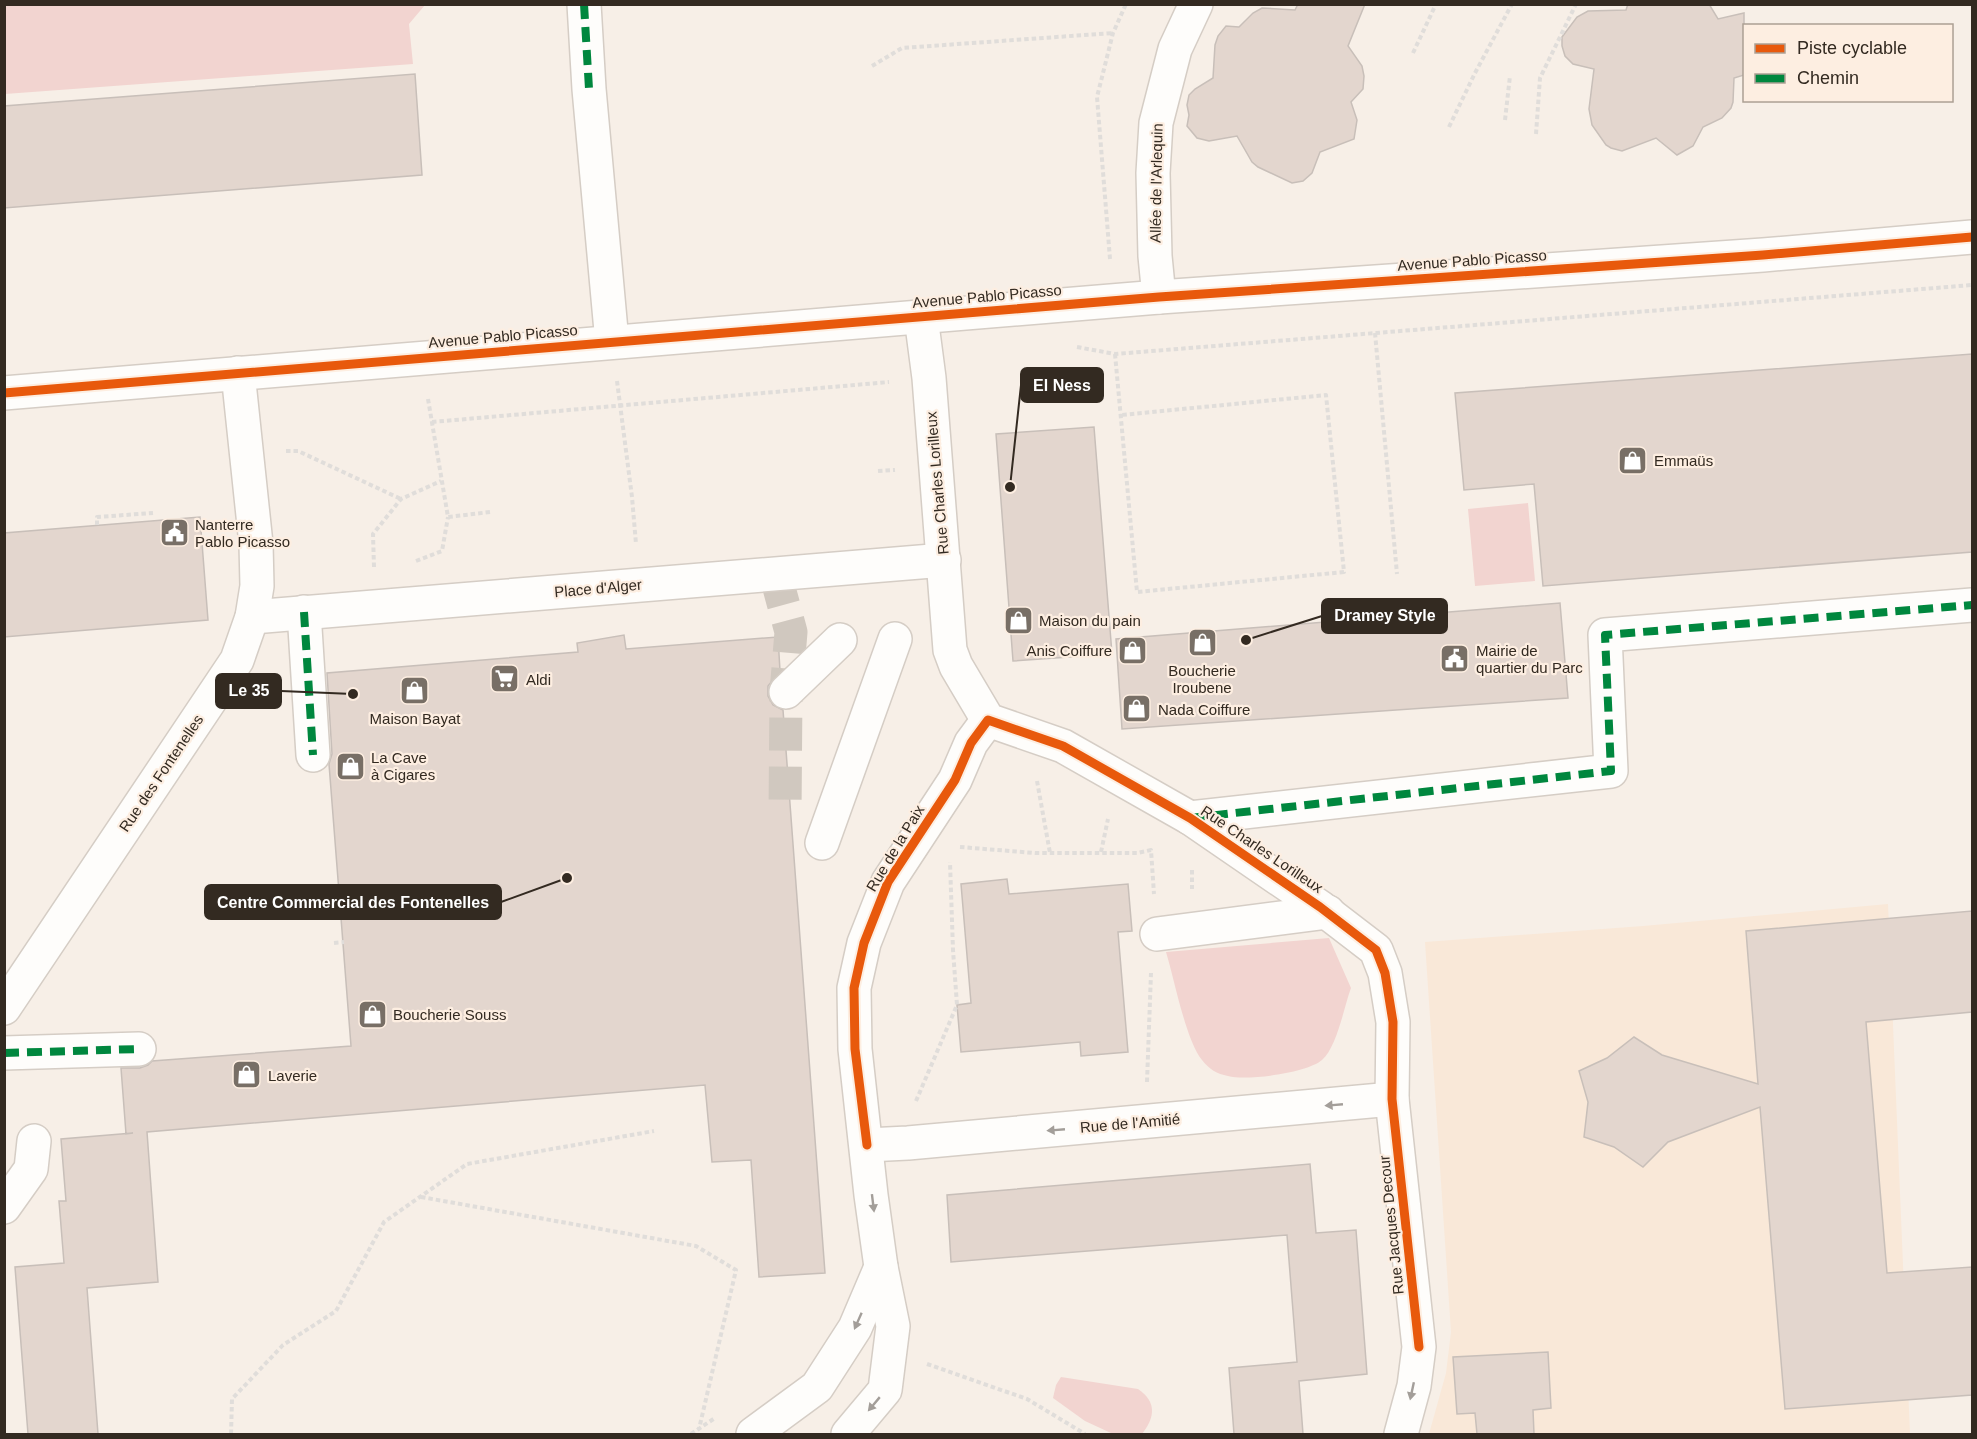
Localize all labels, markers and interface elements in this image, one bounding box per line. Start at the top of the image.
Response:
legend [1743,24,1953,102]
text: Piste cyclable [1797,38,1907,58]
text: Chemin [1797,68,1859,88]
street label: Allée de l'Arlequin [1146,123,1166,243]
street label: Avenue Pablo Picasso [1397,246,1547,274]
street label: Avenue Pablo Picasso [912,281,1062,311]
street label: Avenue Pablo Picasso [428,321,578,351]
callout: El Ness [1021,368,1103,402]
text: El Ness [1033,377,1091,394]
street label: Rue Charles Lorilleux [922,410,952,555]
shop icon: Emmaüs [1617,444,1649,476]
place label: Emmaüs [1654,452,1713,469]
place label: Nanterre Pablo Picasso [195,516,290,550]
public building icon: Nanterre Pablo Picasso [158,517,190,549]
street label: Place d'Alger [553,576,643,600]
callout: Dramey Style [1322,599,1447,633]
shop icon: Maison du pain [1002,604,1034,636]
text: Dramey Style [1334,607,1436,624]
place label: Maison du pain [1039,612,1141,629]
shop icon: Boucherie Iroubene [1186,627,1218,659]
shop icon: Anis Coiffure [1117,634,1149,666]
place label: Anis Coiffure [1026,642,1112,659]
place label: Mairie de quartier du Parc [1476,642,1583,676]
public building icon: Mairie de quartier du Parc [1439,643,1471,675]
place label: Boucherie Iroubene [1168,662,1236,696]
supermarket icon: Aldi [489,663,521,695]
place label: Aldi [526,671,551,688]
callout: Le 35 [216,674,281,708]
shop icon: Maison Bayat [399,675,431,707]
text: Le 35 [229,682,270,699]
shop icon: Nada Coiffure [1121,693,1153,725]
place label: Nada Coiffure [1158,701,1250,718]
place label: Maison Bayat [370,710,461,727]
street label: Rue des Fontenelles [115,711,207,835]
place label: La Cave à Cigares [371,749,435,783]
shop icon: La Cave à Cigares [334,750,366,782]
street label: Rue de la Paix [863,801,928,894]
street label: Rue Charles Lorilleux [1198,802,1327,896]
callout: Centre Commercial des Fontenelles [205,885,501,919]
text: Centre Commercial des Fontenelles [217,894,489,911]
shop icon: Boucherie Souss [356,998,388,1030]
place label: Boucherie Souss [393,1006,506,1023]
shop icon: Laverie [231,1059,263,1091]
place label: Laverie [268,1067,317,1084]
one-way arrow [1325,1100,1344,1110]
street label: Rue de l'Amitié [1079,1110,1181,1136]
one-way arrow [1047,1125,1066,1135]
street label: Rue Jacques Decour [1375,1154,1407,1296]
one-way arrow [868,1194,877,1213]
one-way arrow [853,1312,862,1329]
one-way arrow [1407,1382,1417,1401]
one-way arrow [868,1396,880,1411]

